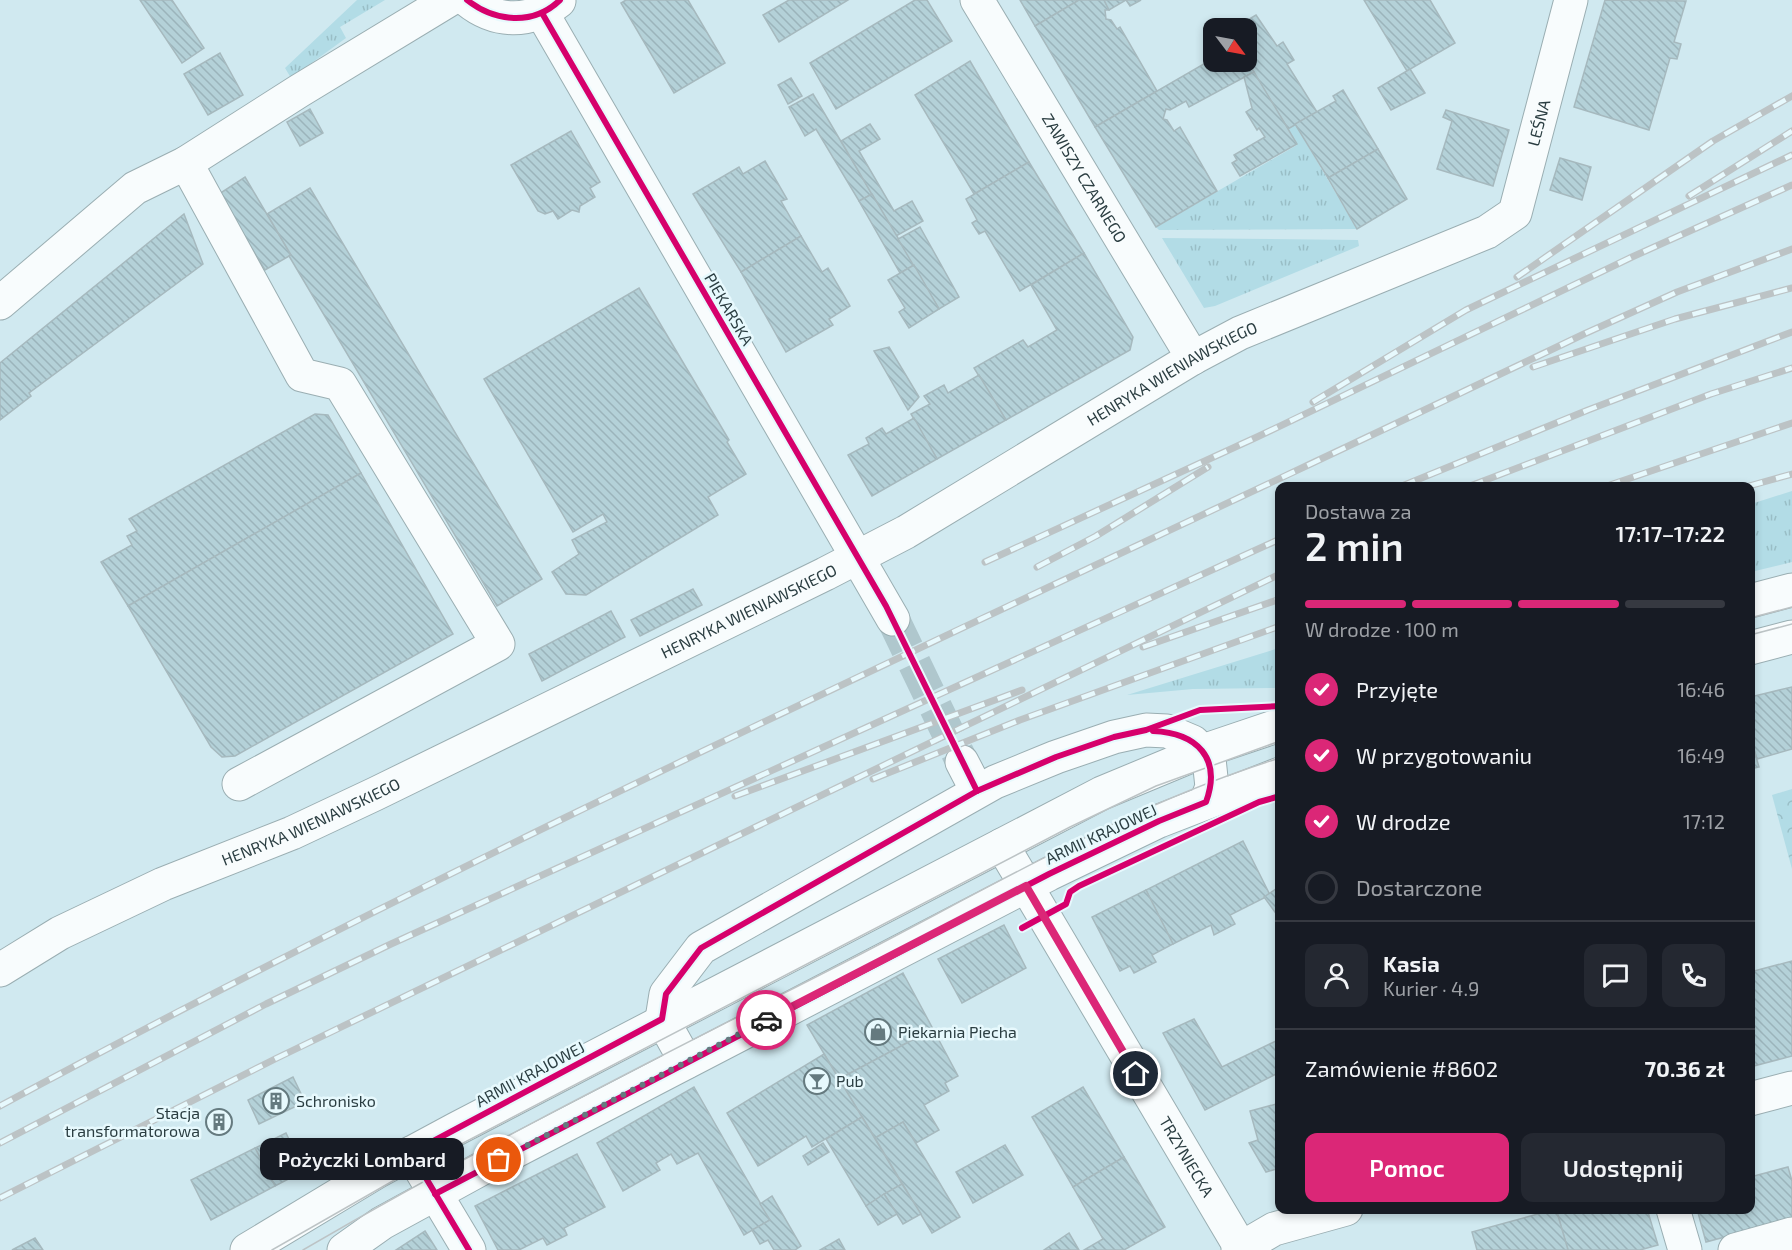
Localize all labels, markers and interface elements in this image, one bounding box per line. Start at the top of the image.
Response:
north arrow [1203,18,1257,72]
map controls [1203,18,1257,72]
street label: LEŚNA [1523,97,1553,148]
street label: ZAWISZY CZARNEGO [1039,110,1131,246]
street label: PIEKARSKA [701,269,758,348]
street label: HENRYKA WIENIAWSKIEGO [1083,317,1260,429]
text: Dostawa za [1305,499,1411,523]
text: 17:17–17:22 [1615,520,1725,546]
text: 2 min [1305,522,1404,569]
street label: HENRYKA WIENIAWSKIEGO [658,560,840,662]
text: W drodze · 100 m [1305,617,1459,641]
icon: check [1305,673,1338,706]
text: Przyjęte [1356,676,1438,702]
text: 16:46 [1677,677,1725,701]
icon: check [1305,739,1338,772]
text: W przygotowaniu [1356,742,1532,768]
text: 16:49 [1677,743,1725,767]
street label: HENRYKA WIENIAWSKIEGO [219,773,403,869]
street label: ARMII KRAJOWEJ [1042,799,1160,868]
icon: check [1305,805,1338,838]
text: W drodze [1356,808,1451,834]
text: 17:12 [1683,809,1725,833]
text: Dostarczone [1356,874,1482,900]
button: person [1305,944,1368,1007]
button: chat [1584,944,1647,1007]
button: phone [1662,944,1725,1007]
text: Kasia [1383,950,1440,976]
text: Kurier · 4.9 [1383,976,1479,1000]
courier [736,990,796,1050]
icon: car [750,1004,783,1037]
shop icon: Piekarnia Piecha [863,1017,893,1047]
place label: Piekarnia Piecha [898,1022,1017,1041]
street label: ARMII KRAJOWEJ [472,1037,588,1110]
pin [1110,1048,1161,1099]
text: Zamówienie #8602 [1305,1055,1498,1081]
text: 70.36 zł [1644,1055,1725,1081]
icon: home [1119,1057,1152,1090]
bar icon: Pub [802,1066,832,1096]
place label: Pub [836,1071,864,1090]
building icon: Schronisko [261,1086,291,1116]
place label: Schronisko [296,1091,376,1110]
place label: Stacja transformatorowa [65,1103,200,1140]
building icon: Stacja transformatorowa [204,1107,234,1137]
street label: TRZYNIECKA [1156,1113,1218,1200]
button: Pomoc [1305,1133,1509,1202]
button: Udostępnij [1521,1133,1725,1202]
pin [473,1134,524,1185]
callout: Pożyczki Lombard [259,1139,463,1181]
icon: bag [482,1143,515,1176]
text: Pożyczki Lombard [278,1147,446,1171]

